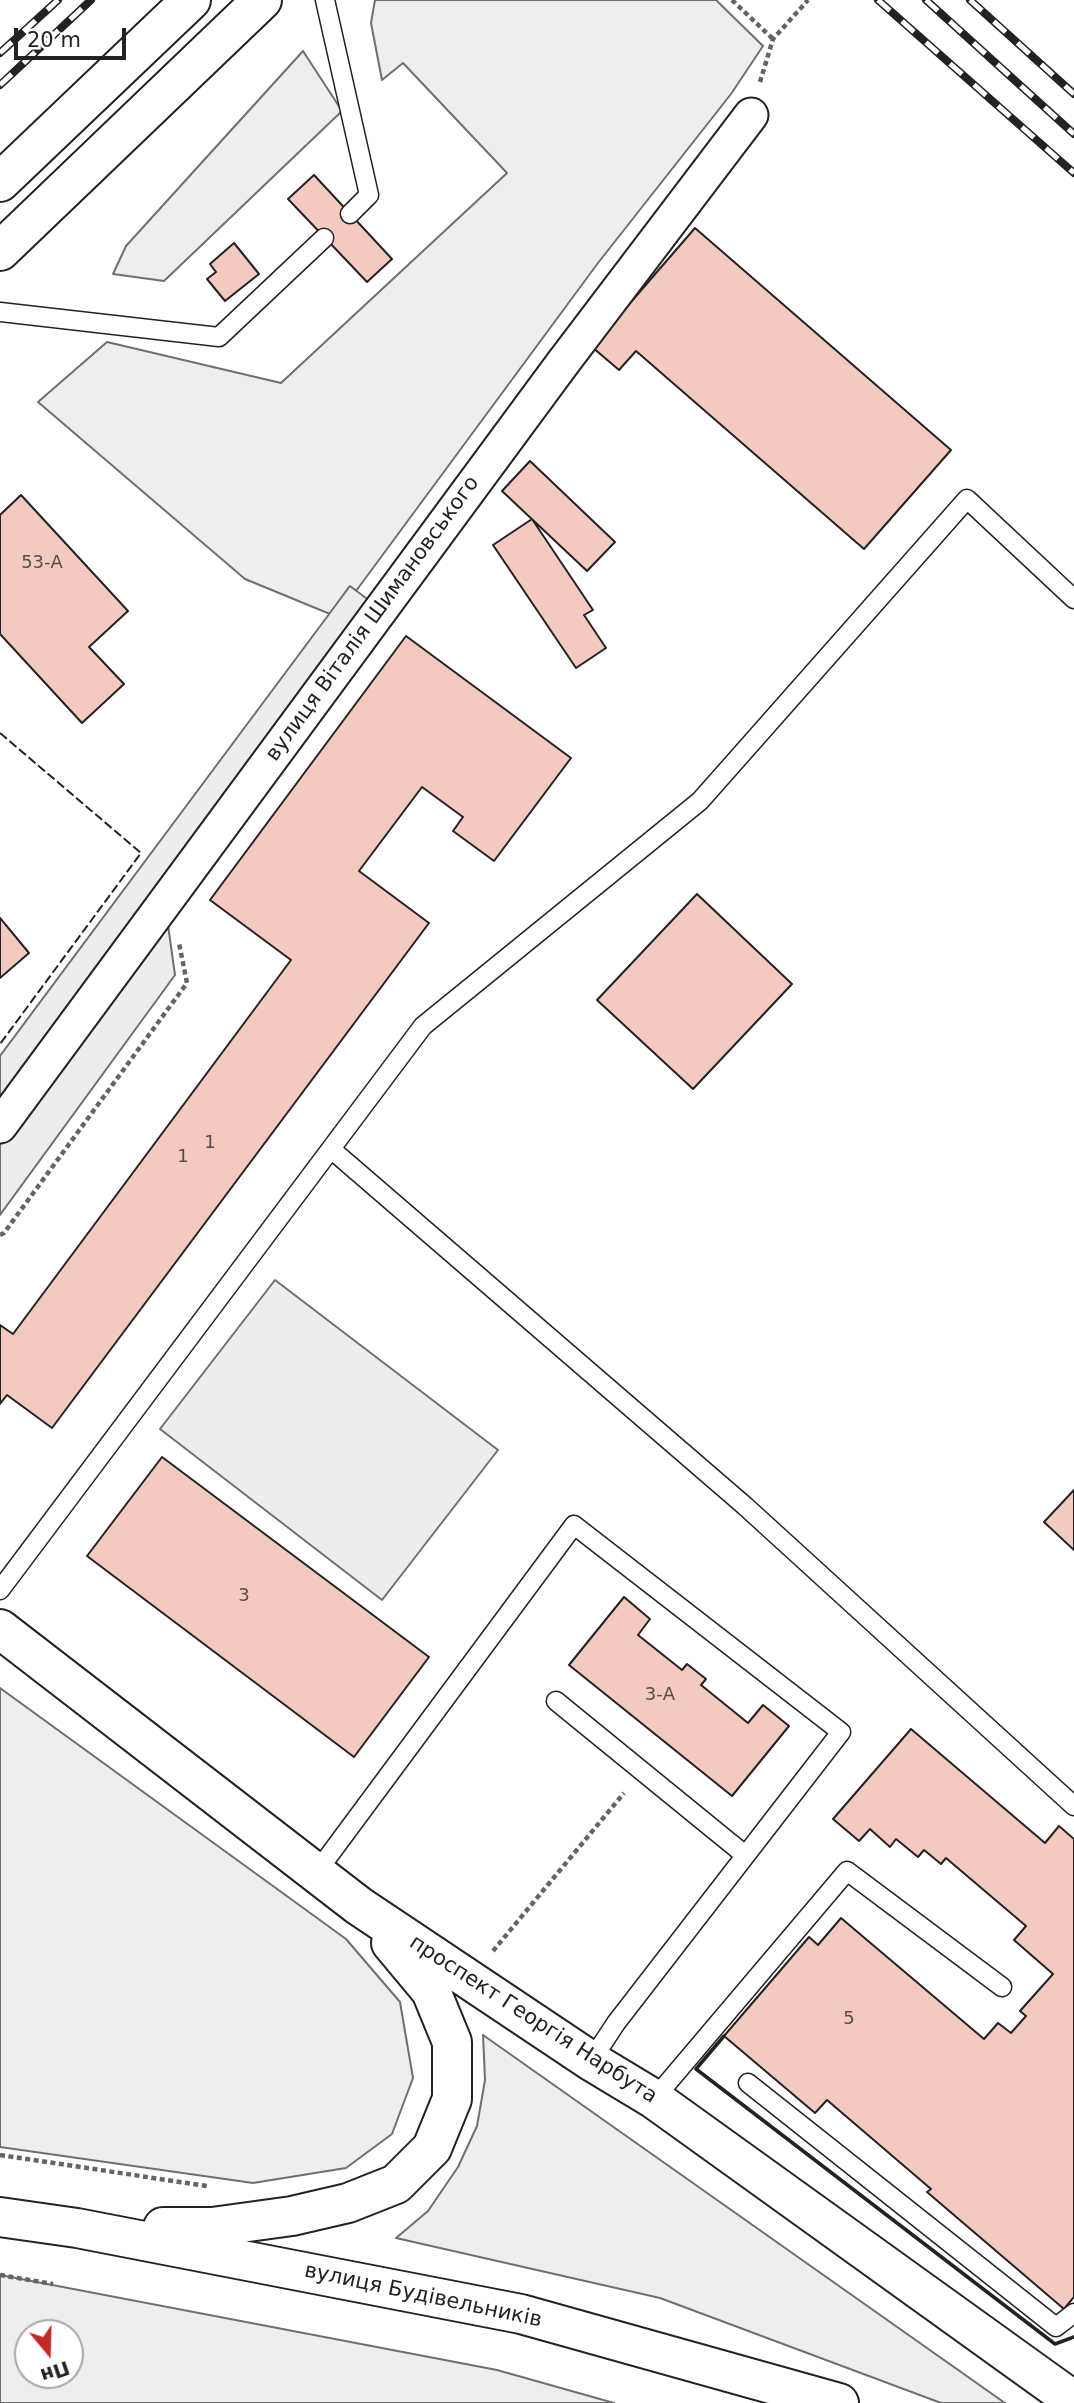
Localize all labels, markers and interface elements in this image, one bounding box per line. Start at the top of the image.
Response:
scale bar [18,14,130,58]
text: 20 m [27,28,81,52]
street label: вулиця Віталія Шимановського [261,471,485,767]
house number: 53-А [21,552,63,574]
house number: 1 [204,1132,216,1154]
house number: 1 [177,1146,189,1168]
house number: 3 [238,1585,250,1607]
house number: 3-А [645,1684,675,1706]
street label: проспект Георгія Нарбута [404,1930,662,2110]
house number: 5 [843,2008,855,2030]
street label: вулиця Будівельників [302,2259,544,2333]
north arrow [14,2319,84,2389]
text: Пн [38,2357,72,2387]

